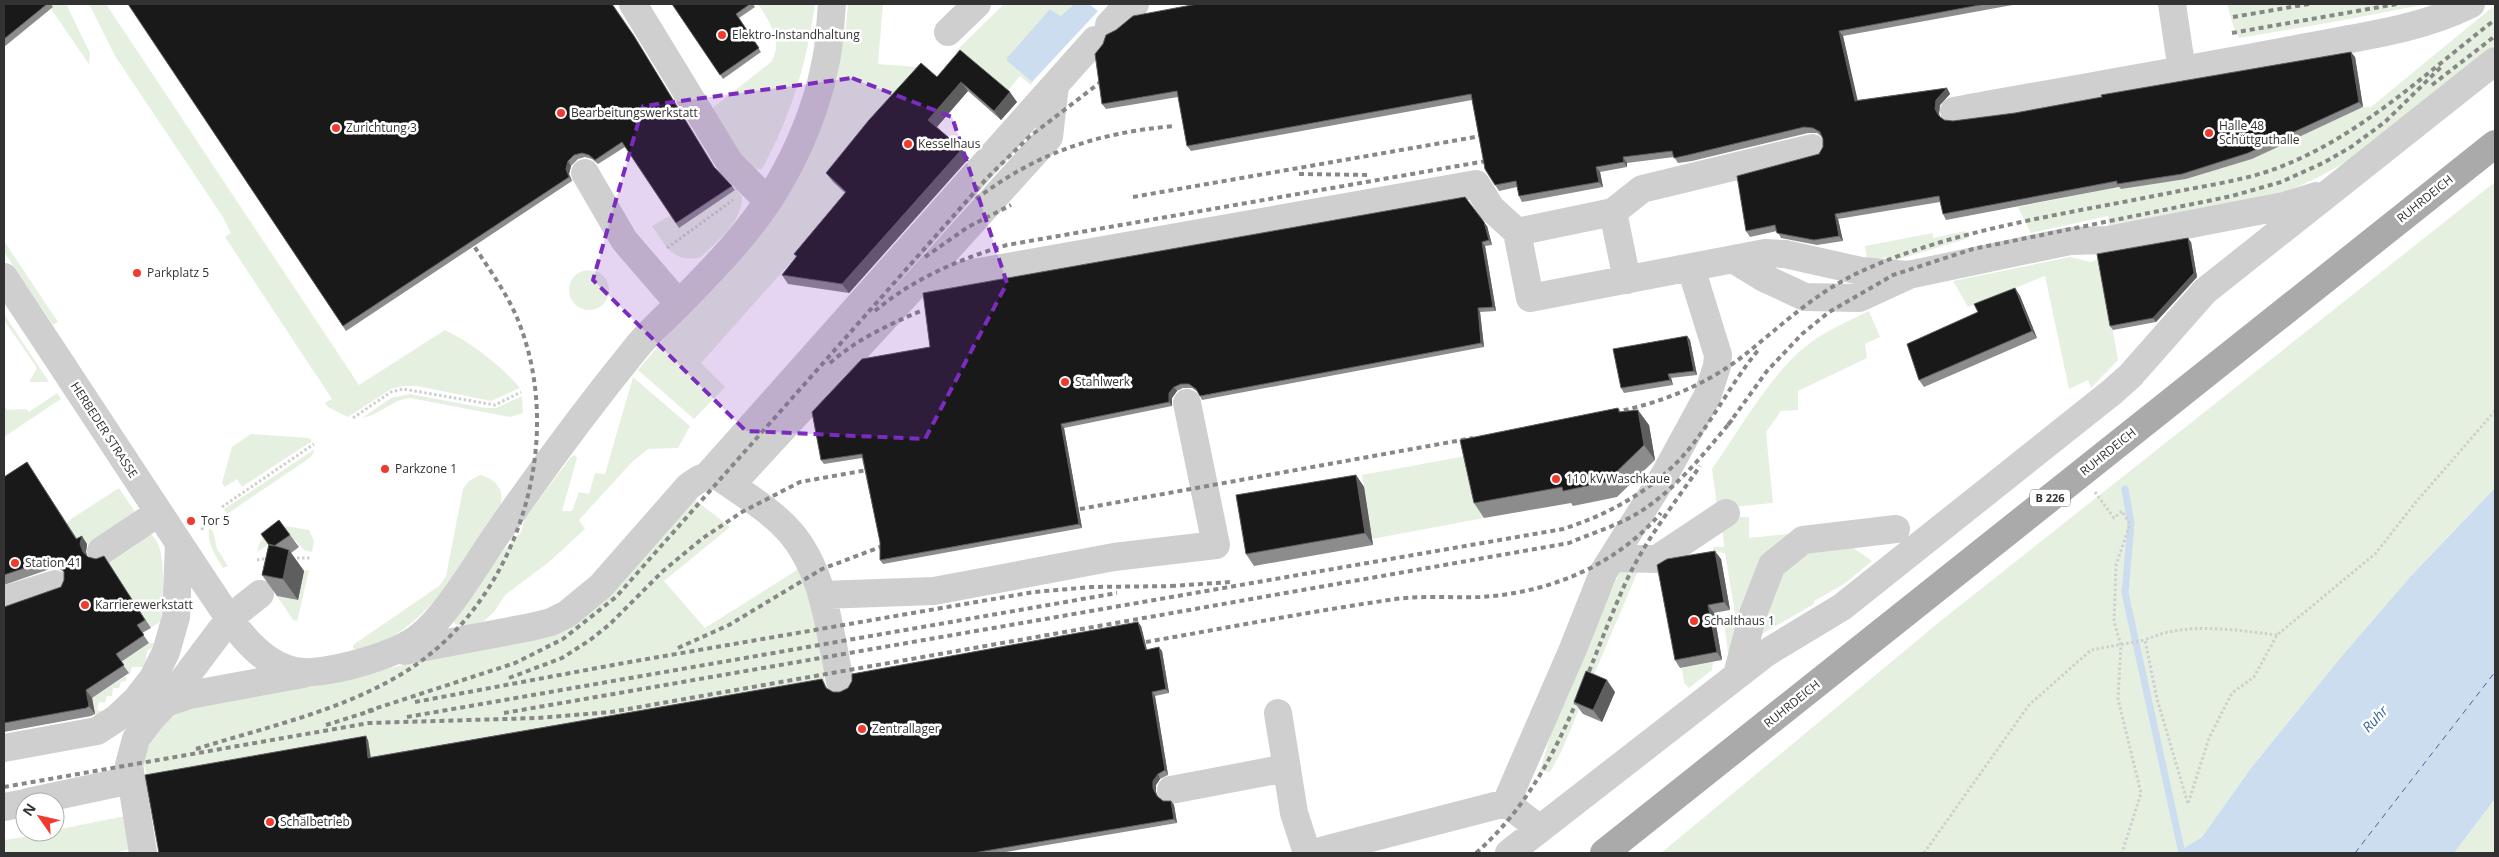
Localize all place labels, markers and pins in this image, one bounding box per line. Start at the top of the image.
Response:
place label: Elektro-Instandhaltung [732,26,860,43]
marker: Elektro-Instandhaltung [716,29,728,41]
place label: Bearbeitungswerkstatt [571,104,698,121]
marker: Bearbeitungswerkstatt [555,107,567,119]
place label: Halle 48 Schüttguthalle [2219,117,2300,148]
place label: Zurichtung 3 [346,119,417,136]
marker: Zurichtung 3 [330,122,342,134]
marker: Halle 48 Schüttguthalle [2203,127,2215,139]
place label: Kesselhaus [918,135,981,152]
marker: Kesselhaus [902,138,914,150]
place label: Parkplatz 5 [147,264,209,281]
marker: Parkplatz 5 [131,267,143,279]
place label: Stahlwerk [1075,373,1131,390]
marker: Stahlwerk [1059,376,1071,388]
place label: Parkzone 1 [395,460,457,477]
marker: Parkzone 1 [379,463,391,475]
place label: 110 kV Waschkaue [1566,470,1670,487]
marker: 110 kV Waschkaue [1550,473,1562,485]
place label: Tor 5 [201,512,230,529]
marker: Tor 5 [185,515,197,527]
place label: Station 41 [25,554,81,571]
marker: Station 41 [9,557,21,569]
place label: Karrierewerkstatt [95,596,193,613]
marker: Karrierewerkstatt [79,599,91,611]
place label: Schalthaus 1 [1704,612,1775,629]
marker: Schalthaus 1 [1688,615,1700,627]
place label: Zentrallager [872,720,940,737]
marker: Zentrallager [856,723,868,735]
place label: Schälbetrieb [280,813,350,830]
marker: Schälbetrieb [264,816,276,828]

